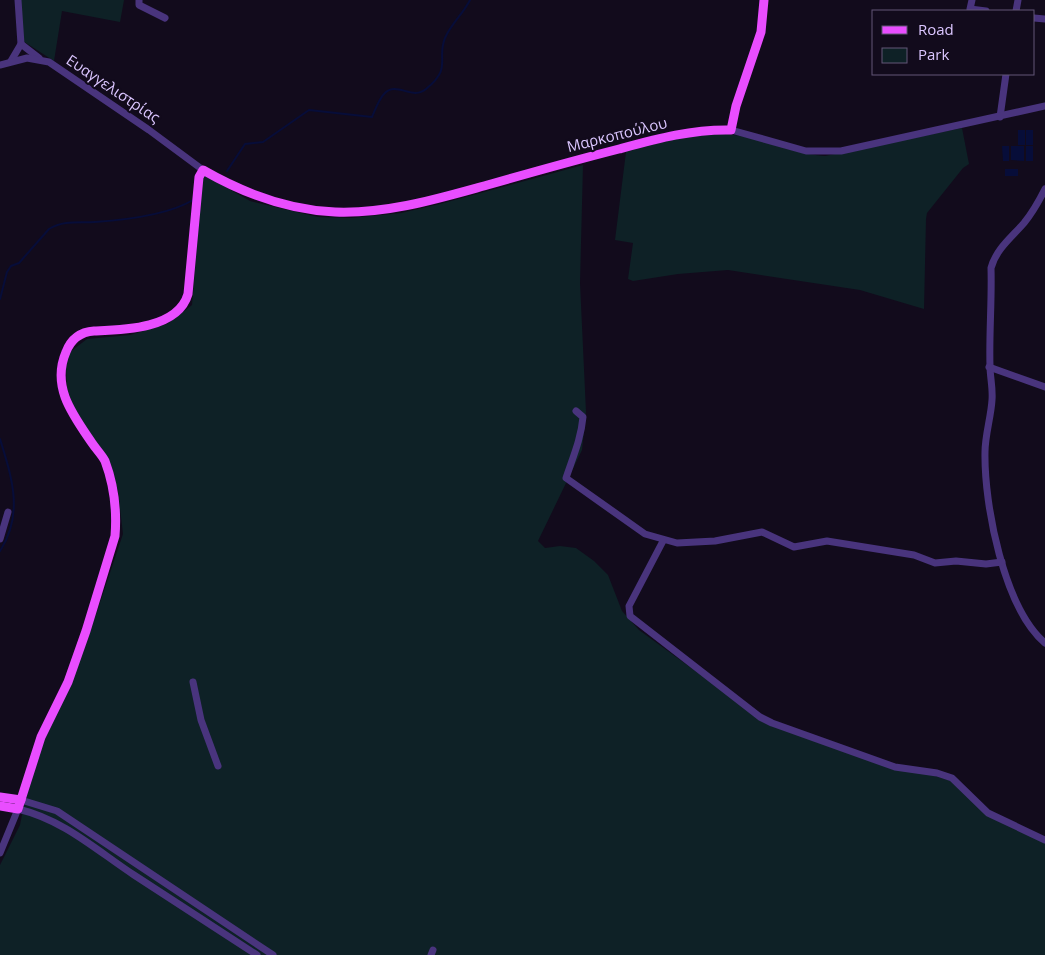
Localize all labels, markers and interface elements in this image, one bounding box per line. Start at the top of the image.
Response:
legend [872,10,1035,75]
text: Road [918,19,954,39]
text: Park [918,44,949,64]
street label: Ευαγγελιστρίας [63,49,164,127]
street label: Μαρκοπούλου [565,112,669,156]

